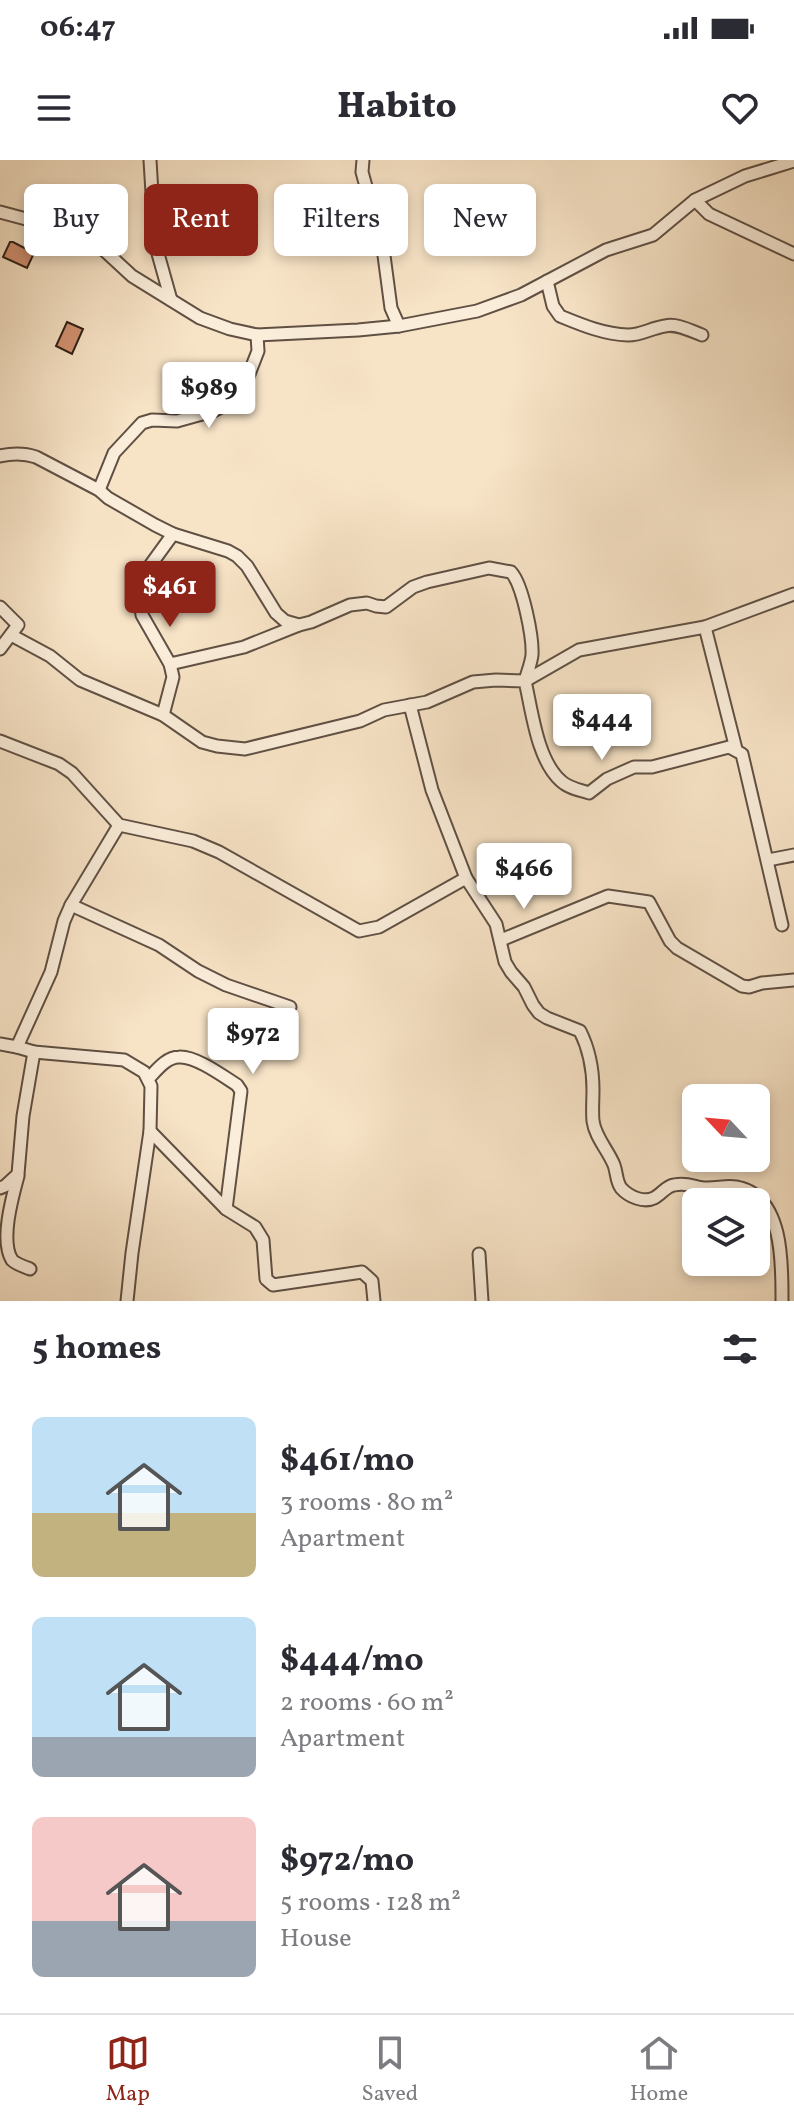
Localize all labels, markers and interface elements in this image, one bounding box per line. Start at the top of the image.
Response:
text: 06:47 [40,7,116,49]
text: Habito [337,83,457,133]
icon: menu [32,86,76,130]
icon: heart [718,86,762,130]
chip: Buy [24,184,128,256]
chip: Rent [144,184,258,256]
chip: Filters [274,184,408,256]
chip: New [424,184,536,256]
pin: $989 [162,362,256,430]
text: $989 [180,370,238,406]
pin: $461 [123,561,217,629]
text: $461 [143,569,197,605]
pin: $444 [555,694,649,762]
text: $444 [571,702,633,738]
pin: $466 [477,843,571,911]
text: $466 [495,851,553,887]
pin: $972 [206,1008,300,1076]
text: $972 [226,1016,280,1052]
north arrow [682,1084,770,1172]
map controls [682,1084,770,1276]
button: layers [682,1188,770,1276]
text: 5 homes [32,1326,162,1373]
icon: filters [718,1327,762,1371]
text: $461/mo [280,1438,415,1485]
icon: home [96,1449,192,1545]
text: 3 rooms · 80 m² [280,1485,453,1521]
text: Apartment [280,1521,405,1557]
text: $444/mo [280,1638,424,1685]
icon: home [96,1649,192,1745]
text: 2 rooms · 60 m² [280,1685,454,1721]
text: Apartment [280,1721,405,1757]
text: $972/mo [280,1838,414,1885]
icon: home [96,1849,192,1945]
text: 5 rooms · 128 m² [280,1885,461,1921]
text: House [280,1921,352,1957]
tab: Map [106,2031,150,2110]
tab: Saved [362,2031,418,2110]
tab: Home [630,2031,688,2110]

